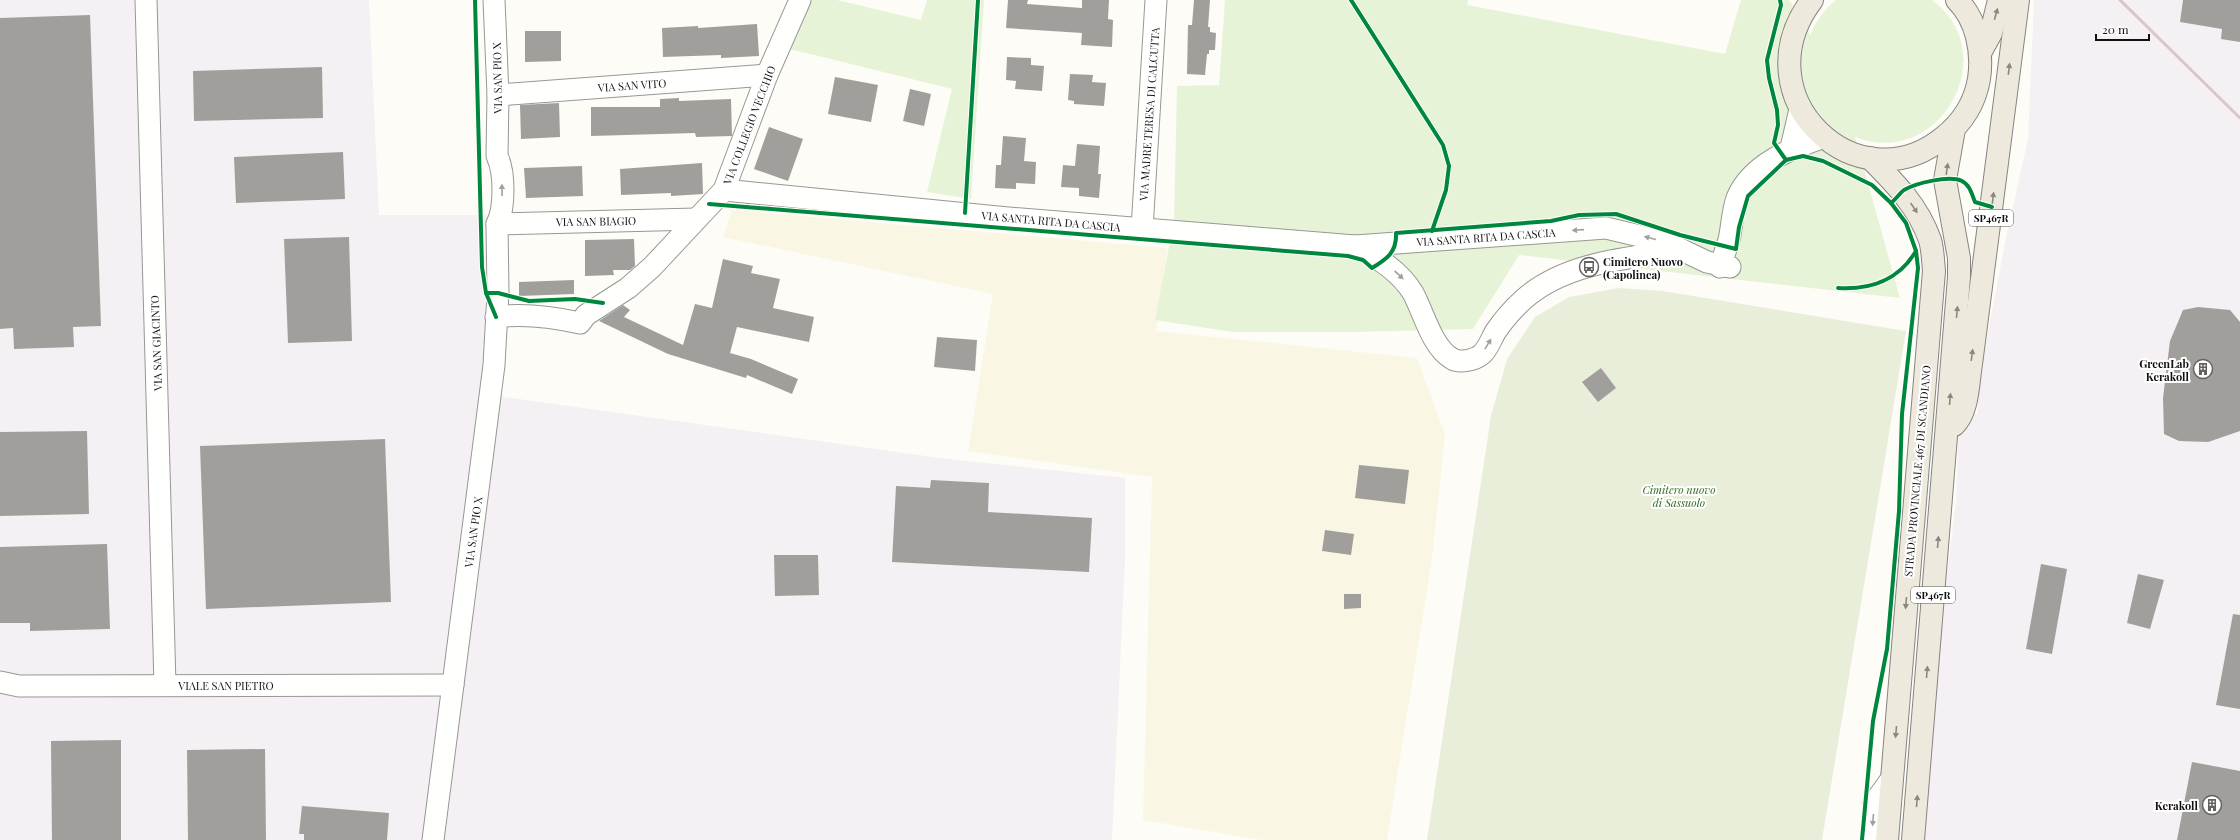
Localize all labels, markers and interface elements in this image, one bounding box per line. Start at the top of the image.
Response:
one-way arrow [1993,8,1999,20]
scale bar [2096,16,2149,42]
text: 20 m [2102,21,2129,37]
street label: VIA MADRE TERESA DI CALCUTTA [1135,27,1163,202]
street label: VIA SAN PIO X [489,42,505,115]
street label: VIA COLLEGIO VECCHIO [719,63,779,188]
one-way arrow [2006,63,2013,75]
street label: VIA SAN VITO [596,75,667,95]
one-way arrow [1944,163,1950,175]
one-way arrow [499,183,505,196]
one-way arrow [1990,192,1996,204]
one-way arrow [1910,203,1918,213]
street label: VIA SANTA RITA DA CASCIA [980,207,1121,235]
road number: SP467R [1969,210,2013,226]
street label: VIA SAN BIAGIO [555,213,636,229]
street label: VIA SANTA RITA DA CASCIA [1415,225,1556,249]
one-way arrow [1572,227,1584,234]
one-way arrow [1644,235,1656,241]
place label: Cimitero Nuovo (Capolinea) [1603,254,1683,282]
bus stop icon: Cimitero Nuovo (Capolinea) [1578,256,1600,278]
one-way arrow [1394,271,1404,280]
street label: VIA SAN GIACINTO [147,295,165,392]
one-way arrow [1953,306,1960,318]
one-way arrow [1484,339,1492,349]
one-way arrow [1969,349,1975,361]
place label: GreenLab Kerakoll [2139,356,2190,384]
building icon: GreenLab Kerakoll [2192,358,2214,380]
street label: STRADA PROVINCIALE 467 DI SCANDIANO [1900,365,1934,577]
one-way arrow [1946,392,1953,405]
park label: Cimitero nuovo di Sassuolo [1642,482,1716,510]
street label: VIA SAN PIO X [460,496,485,569]
one-way arrow [1934,536,1941,548]
road number: SP467R [1911,587,1955,603]
one-way arrow [1903,597,1910,609]
one-way arrow [1924,666,1931,678]
street label: VIALE SAN PIETRO [177,678,274,693]
one-way arrow [1892,726,1899,738]
building icon: Kerakoll [2201,794,2223,816]
one-way arrow [1913,795,1920,807]
place label: Kerakoll [2155,798,2199,813]
one-way arrow [1870,814,1877,826]

